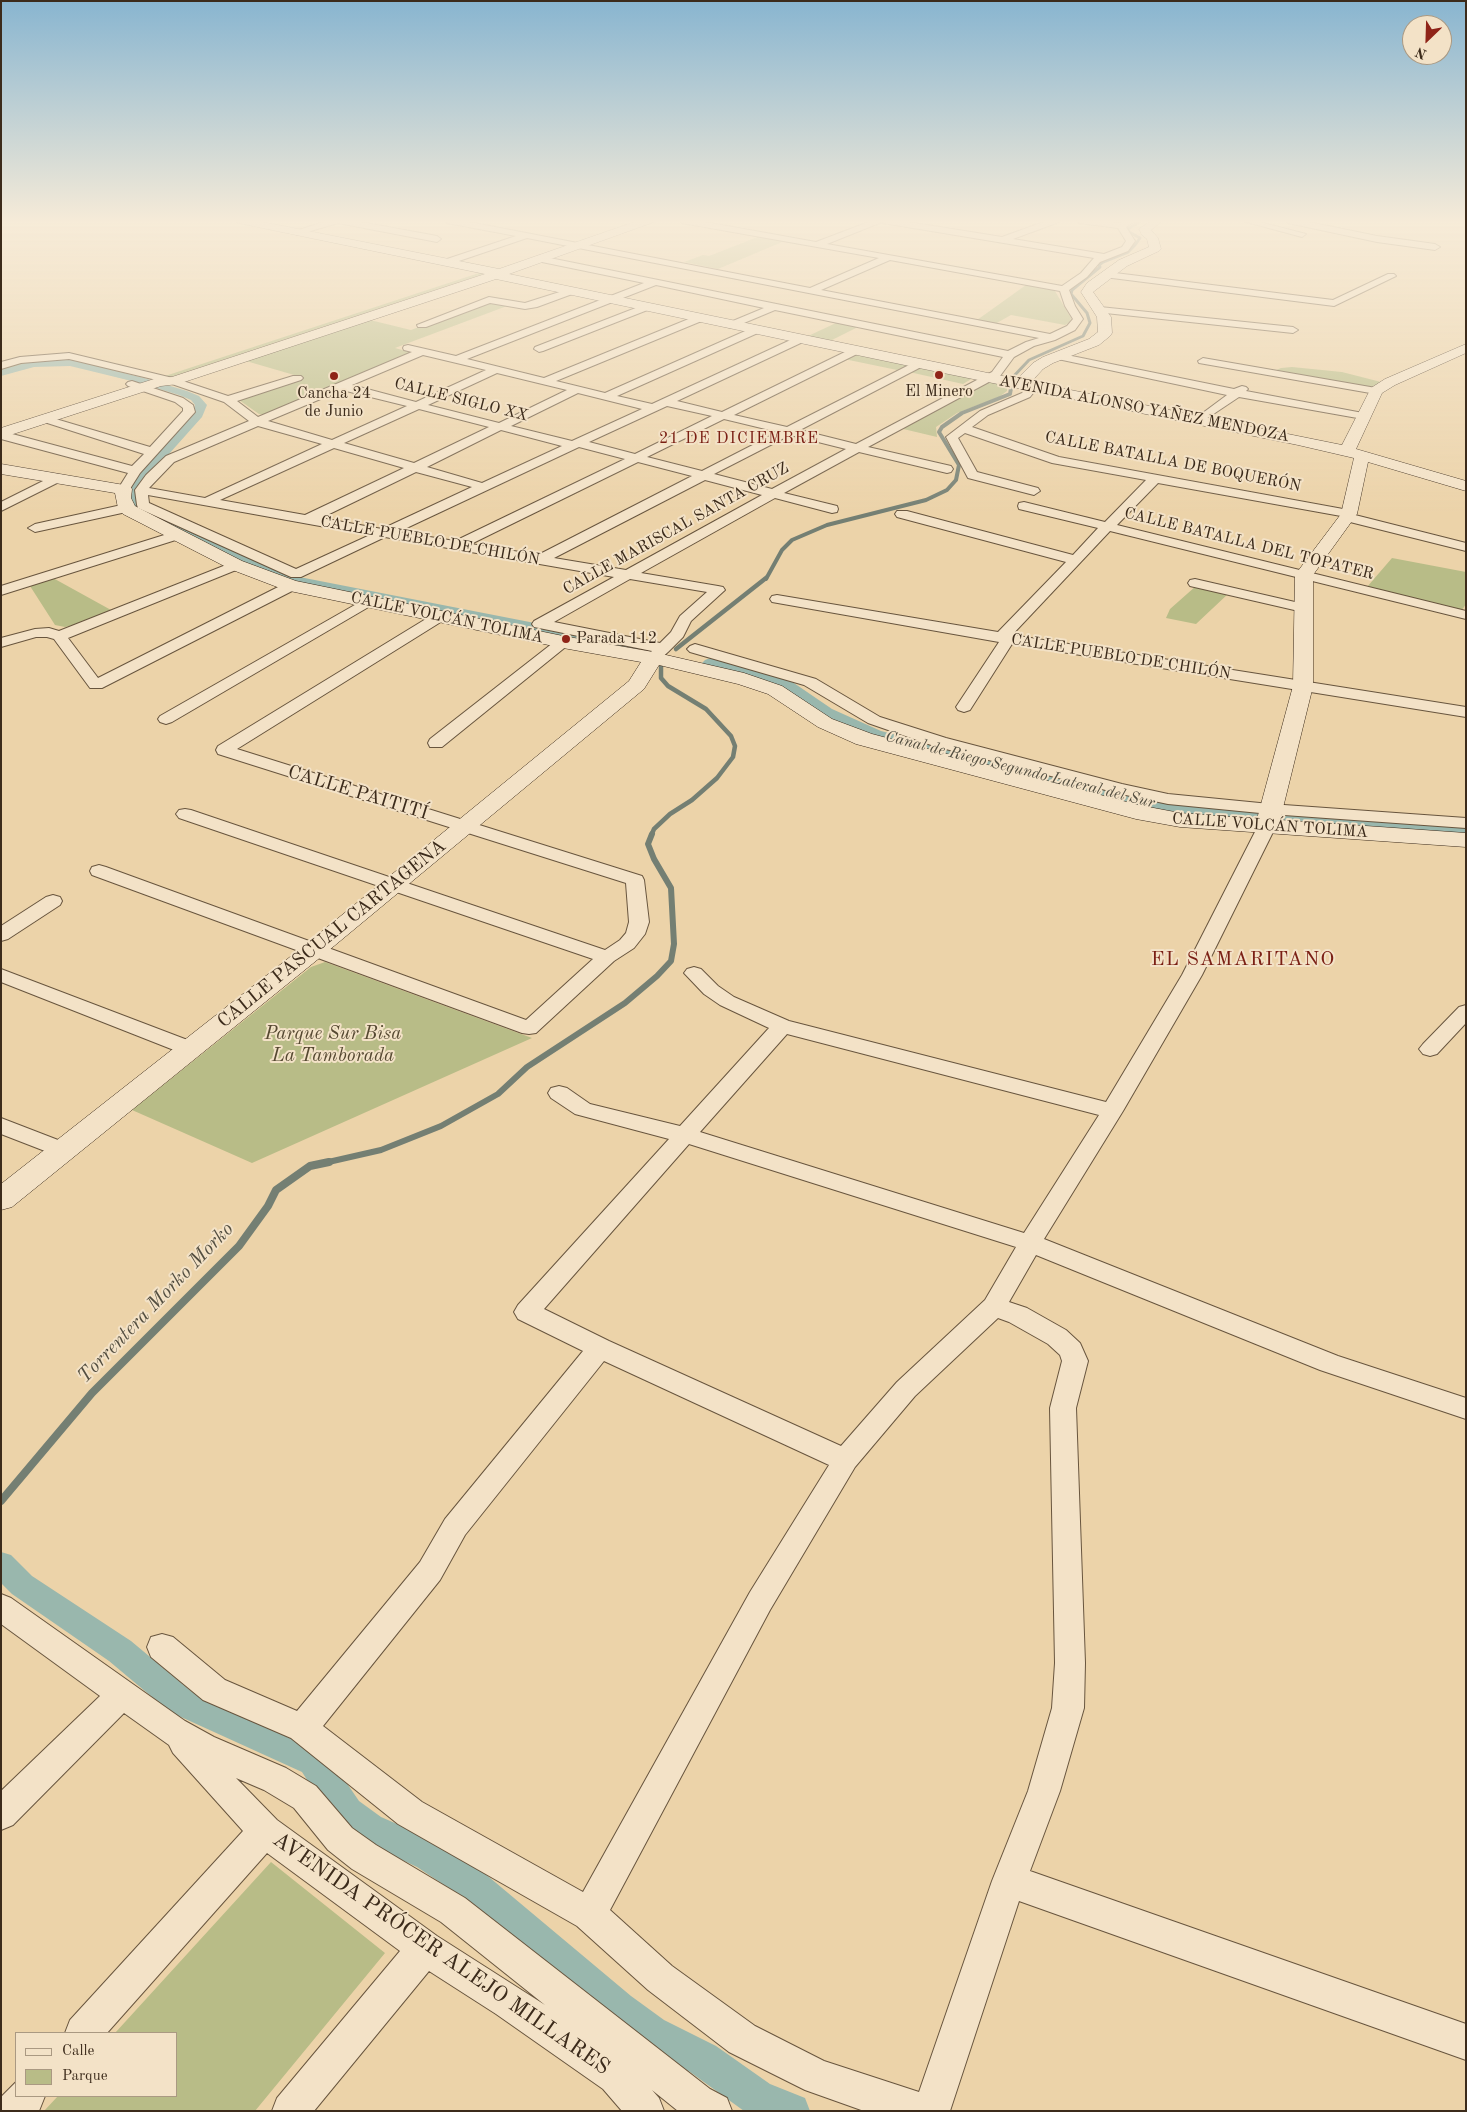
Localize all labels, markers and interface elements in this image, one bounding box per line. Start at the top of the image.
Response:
north arrow [1402,15,1452,65]
text: N [1414,44,1429,61]
marker: El Minero [933,369,945,381]
marker: Cancha 24 de Junio [328,370,340,382]
street label: AVENIDA ALONSO YAÑEZ MENDOZA [997,371,1291,447]
street label: CALLE SIGLO XX [392,374,530,426]
place label: El Minero [905,382,973,402]
place label: Cancha 24 de Junio [297,384,371,422]
street label: CALLE BATALLA DE BOQUERÓN [1043,428,1303,496]
district label: 21 DE DICIEMBRE [657,429,821,449]
street label: CALLE MARISCAL SANTA CRUZ [560,459,792,599]
street label: CALLE BATALLA DEL TOPATER [1122,504,1376,584]
street label: CALLE PUEBLO DE CHILÓN [319,512,541,570]
street label: CALLE VOLCÁN TOLIMA [349,588,545,648]
place label: Parada 112 [576,629,657,649]
street label: CALLE PUEBLO DE CHILÓN [1010,630,1232,684]
marker: Parada 112 [560,633,572,645]
water label: Canal de Riego Segundo Lateral del Sur [883,727,1157,813]
street label: CALLE PAITITÍ [285,761,431,825]
street label: CALLE VOLCÁN TOLIMA [1171,810,1369,842]
street label: CALLE PASCUAL CARTAGENA [213,835,451,1033]
district label: EL SAMARITANO [1149,948,1337,972]
park label: Parque Sur Bisa La Tamborada [265,1023,401,1067]
water label: Torrentera Morko Morko [73,1218,239,1388]
street label: AVENIDA PRÓCER ALEJO MILLARES [267,1827,615,2081]
legend [15,2032,178,2097]
text: Calle [62,2044,94,2059]
text: Parque [62,2069,108,2084]

